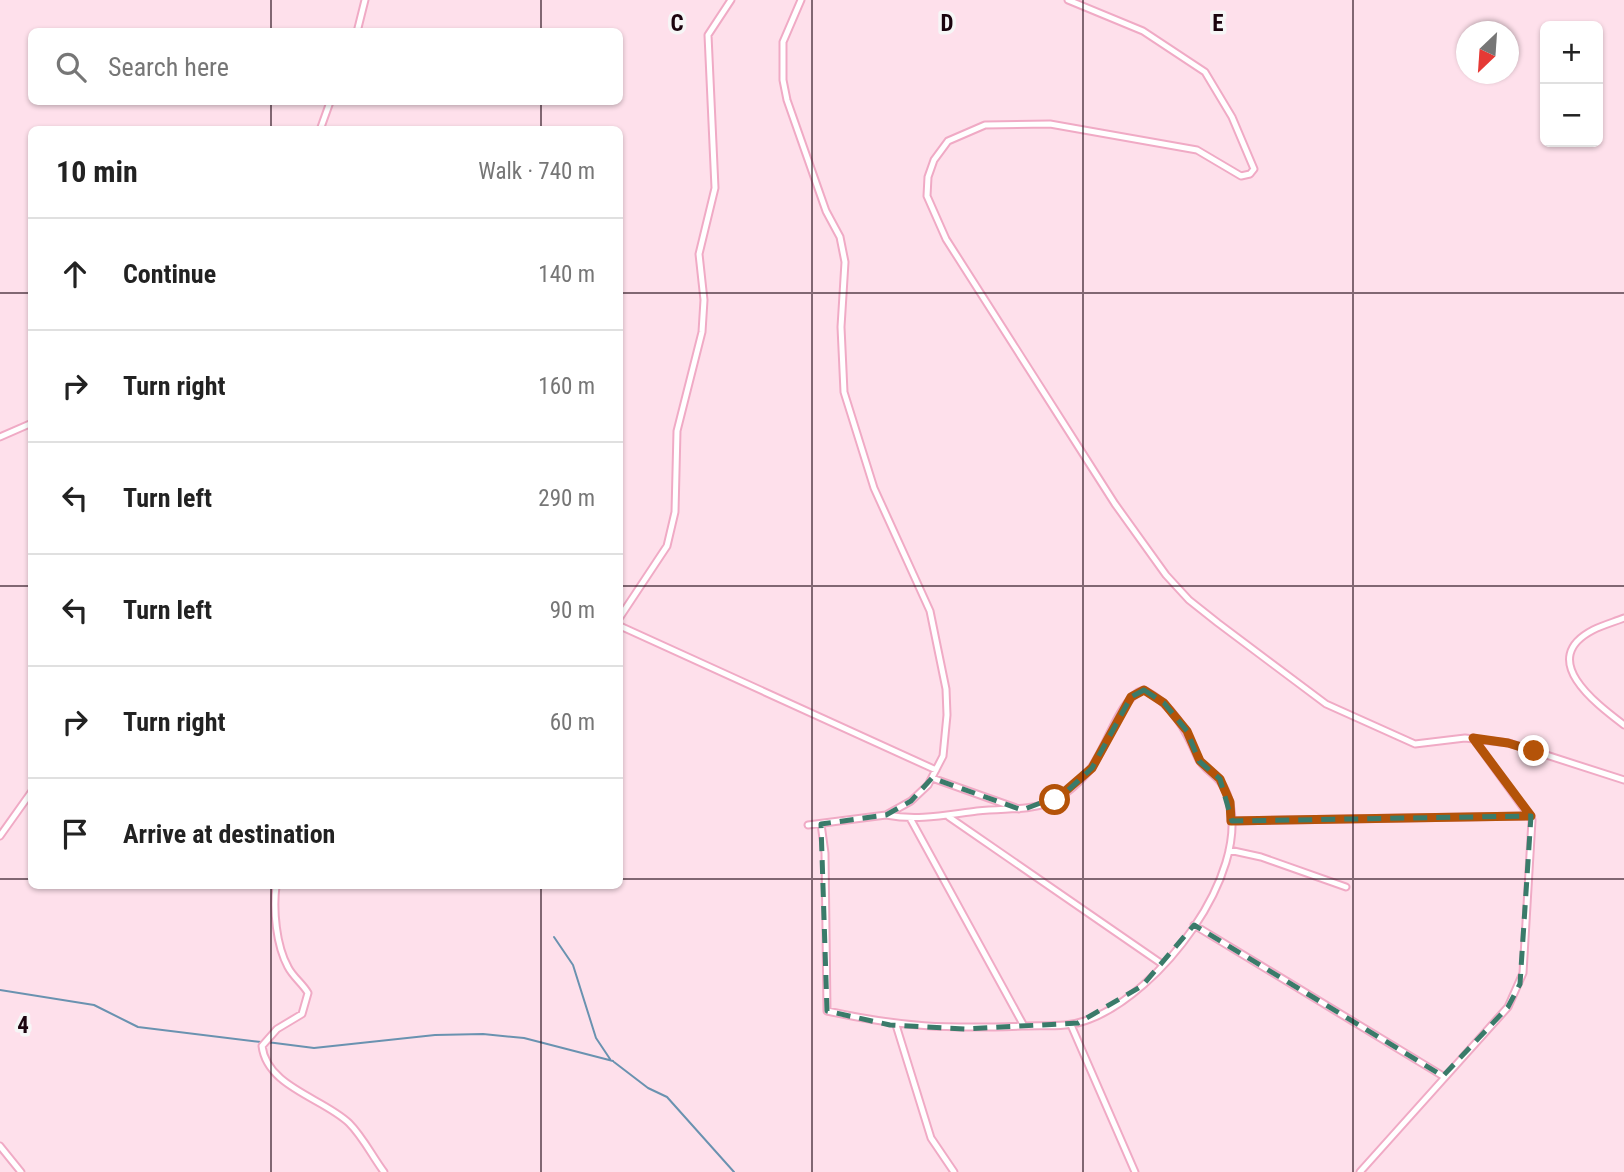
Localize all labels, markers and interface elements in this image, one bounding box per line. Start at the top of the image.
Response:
text: C [670,10,684,37]
text: D [941,10,954,37]
text: E [1212,10,1224,37]
north arrow [1456,21,1519,84]
map controls [1540,21,1603,147]
button: + [1540,21,1603,84]
search box [28,28,623,105]
icon: search [52,48,90,86]
text: Search here [108,52,229,82]
button: − [1540,84,1603,147]
text: 10 min [56,154,138,189]
text: Walk · 740 m [478,158,595,185]
icon: ahead [56,255,94,293]
text: Continue [123,259,216,289]
text: 140 m [538,261,595,288]
icon: right [56,367,94,405]
text: Turn right [123,371,225,401]
text: 160 m [538,373,595,400]
icon: left [56,479,94,517]
text: Turn left [123,483,212,513]
text: 290 m [538,485,595,512]
icon: left [56,591,94,629]
text: Turn left [123,595,212,625]
text: 90 m [550,597,595,624]
icon: right [56,703,94,741]
text: Turn right [123,707,225,737]
text: 60 m [550,709,595,736]
route end [1518,735,1549,766]
route start [1039,784,1070,815]
icon: arrive [56,815,94,853]
text: Arrive at destination [123,819,335,849]
text: 4 [17,1012,29,1039]

